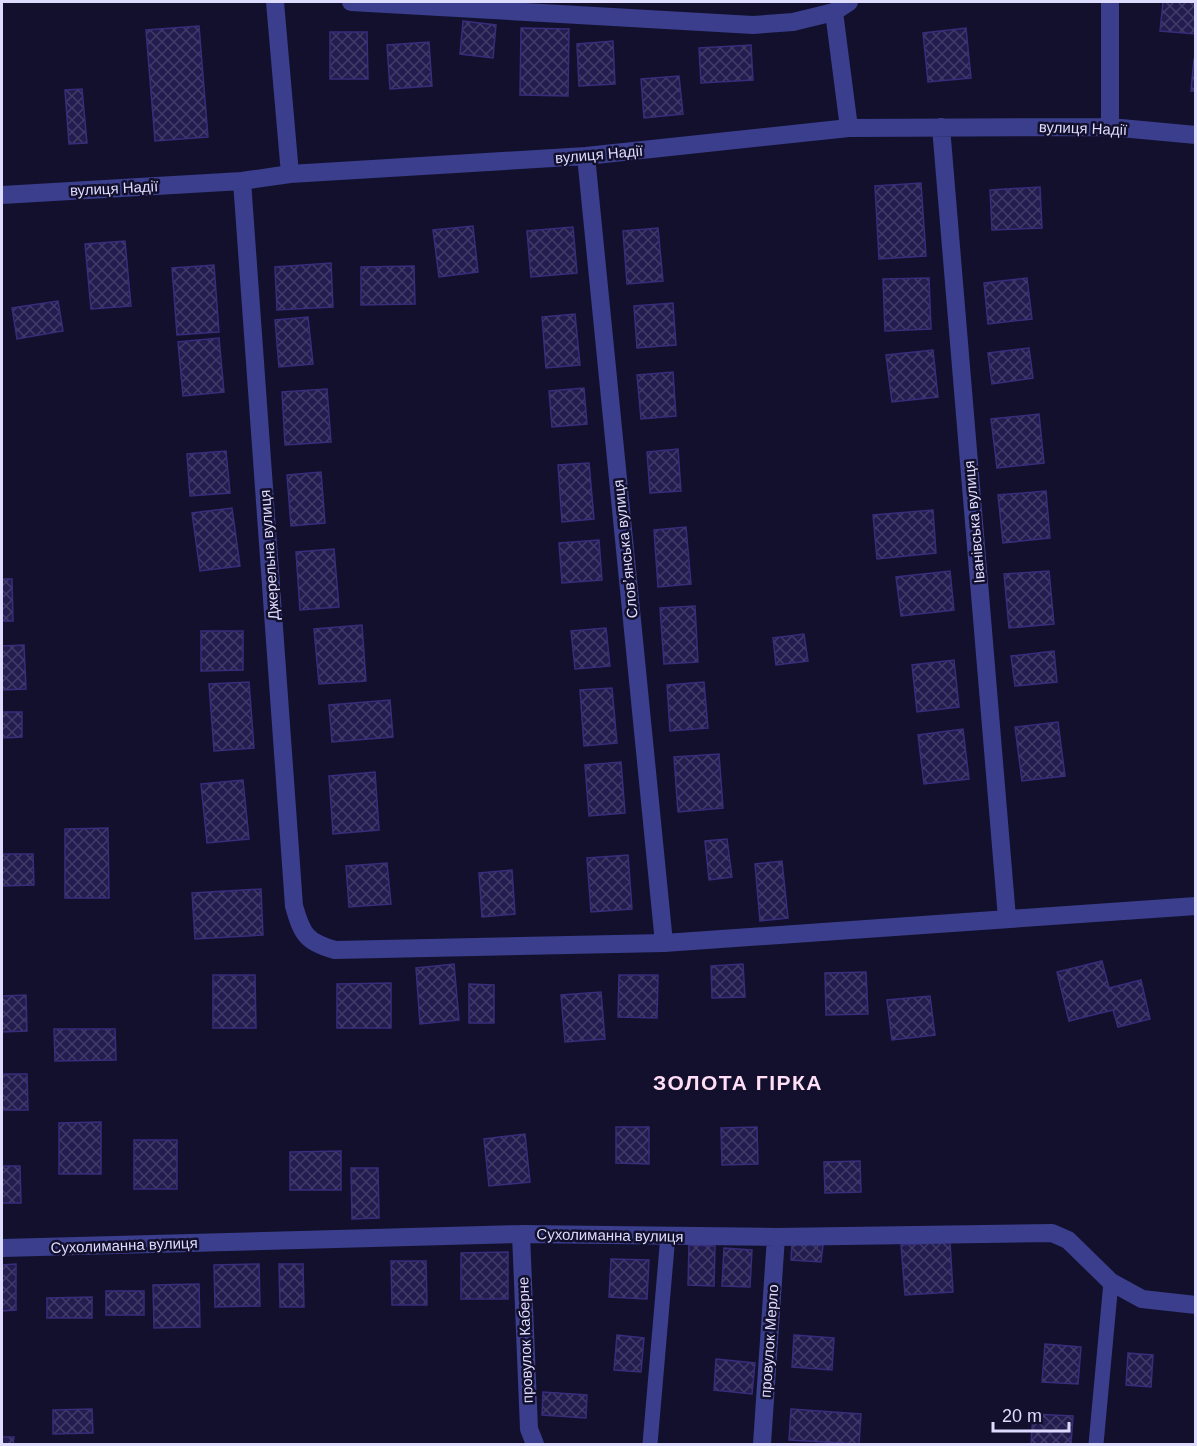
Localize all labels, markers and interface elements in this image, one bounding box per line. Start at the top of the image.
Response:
street label: вулиця Надії [1039,118,1128,138]
street label: вулиця Надії [554,142,645,166]
street label: вулиця Надії [69,177,159,199]
street label: Іванівська вулиця [960,460,988,584]
street label: Словʼянська вулиця [609,479,641,619]
street label: Джерельна вулиця [256,489,282,621]
district label: ЗОЛОТА ГІРКА [653,1071,823,1094]
street label: Сухолиманна вулиця [536,1225,684,1245]
street label: Сухолиманна вулиця [50,1234,198,1256]
street label: провулок Каберне [514,1277,536,1403]
street label: провулок Мерло [757,1284,781,1398]
scale bar [993,1395,1070,1433]
text: 20 m [1002,1406,1042,1426]

